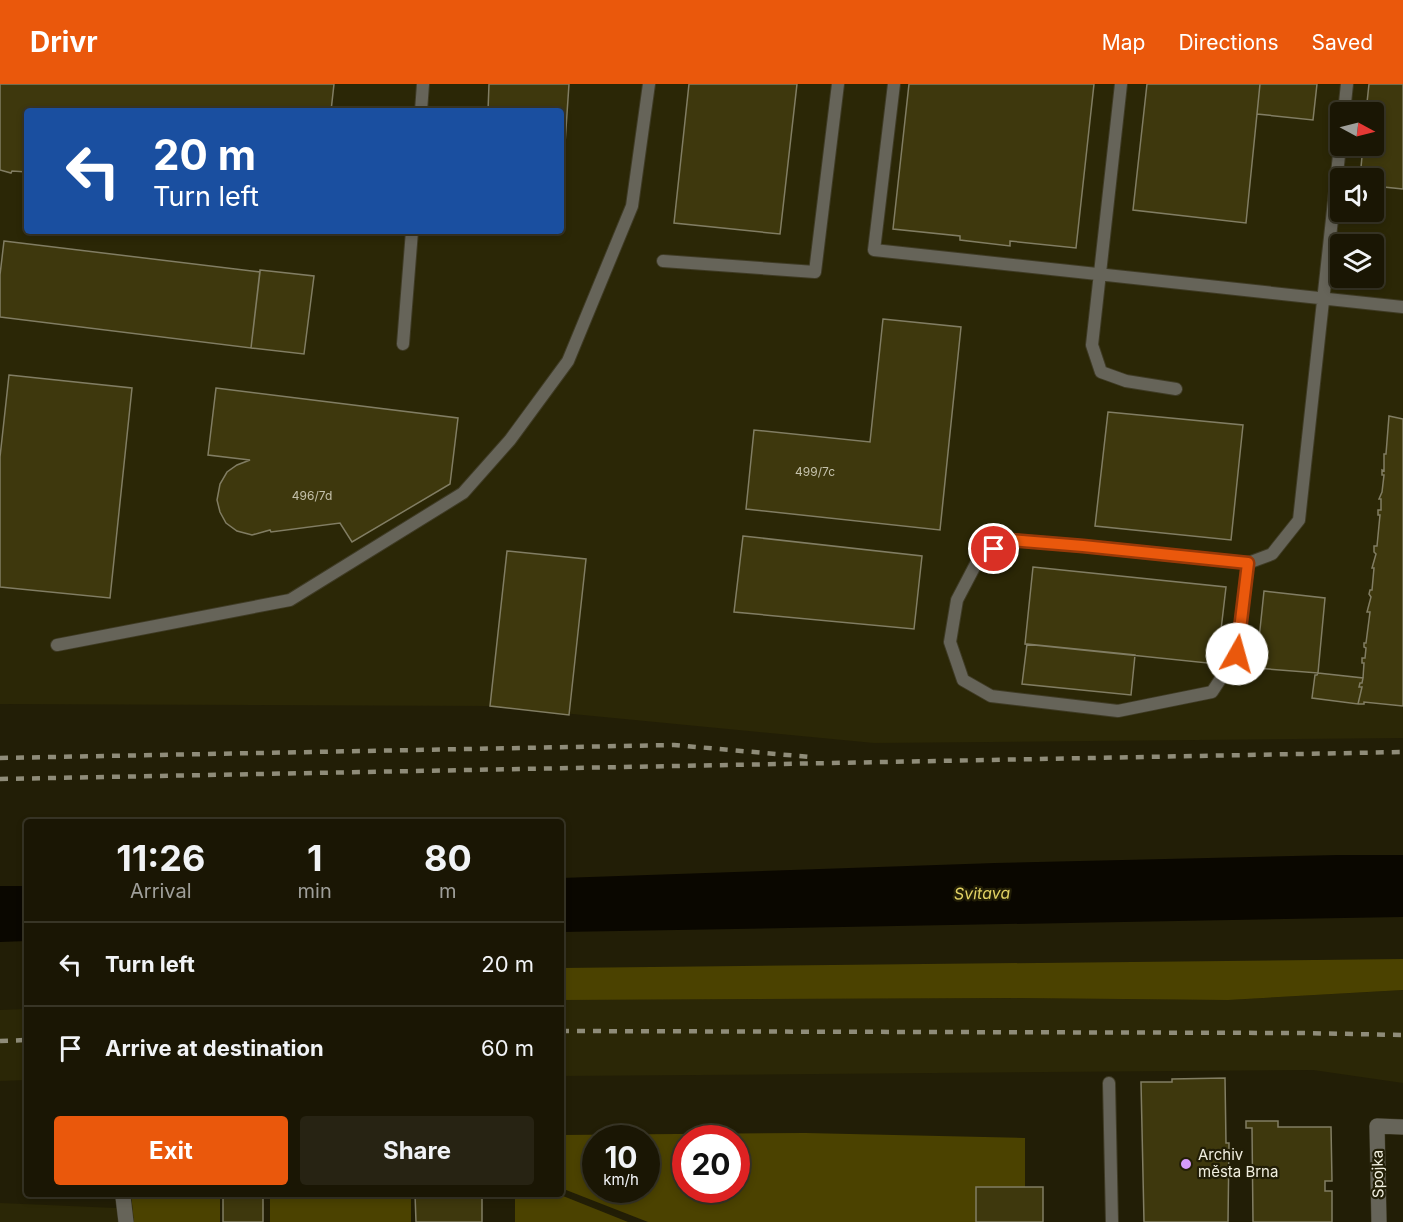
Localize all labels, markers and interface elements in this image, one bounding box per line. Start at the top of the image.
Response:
text: Drivr [30,25,98,59]
text: Map [1102,30,1145,55]
text: Directions [1178,30,1279,55]
text: Saved [1312,30,1373,55]
north arrow [1330,102,1384,156]
map controls [1330,102,1384,288]
text: 20 m [153,129,256,180]
icon: left [54,132,132,210]
button: sound [1330,168,1384,222]
text: Turn left [153,180,259,213]
button: layers [1330,234,1384,288]
house number: 499/7c [795,464,835,479]
house number: 496/7d [292,488,332,503]
pin [968,523,1019,574]
icon: arrive [977,532,1010,565]
position arrow [1205,622,1269,686]
text: 11:26 [116,836,205,880]
text: 1 [307,836,322,880]
text: 80 [424,836,472,880]
text: Arrival [130,879,192,903]
text: min [298,879,332,903]
text: m [439,879,457,903]
water label: Svitava [954,883,1010,903]
icon: left [54,948,87,981]
text: Turn left [105,951,195,977]
text: 20 m [481,951,534,977]
icon: arrive [54,1032,87,1065]
text: Arrive at destination [105,1035,324,1061]
text: 60 m [481,1035,534,1061]
button: Exit [54,1116,288,1185]
button: Share [300,1116,534,1185]
speed limit sign: 20 [672,1125,750,1203]
text: 10 [604,1139,638,1175]
place label: Archiv města Brna [1198,1145,1278,1181]
street label: Spojka [1368,1150,1387,1198]
marker: Archiv města Brna [1179,1157,1193,1171]
text: km/h [603,1170,639,1189]

